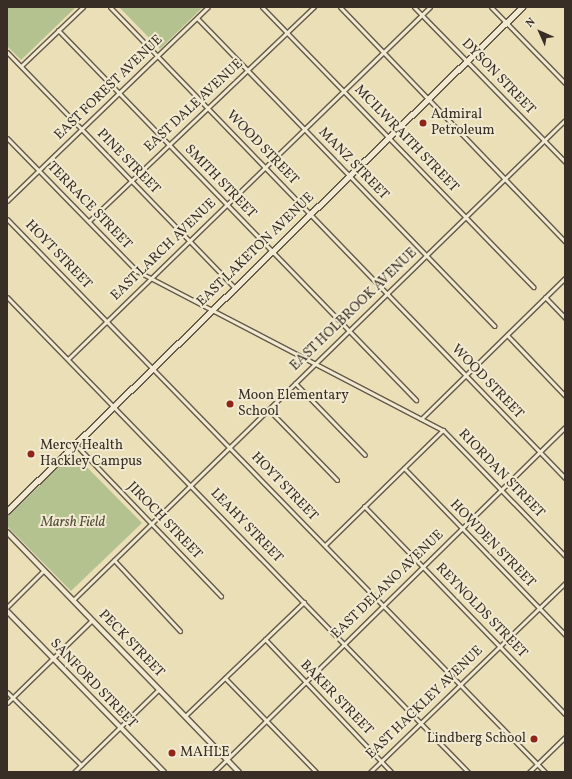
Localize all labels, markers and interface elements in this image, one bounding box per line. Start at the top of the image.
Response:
north arrow [520,12,560,52]
text: N [523,15,539,31]
street label: EAST FOREST AVENUE [51,32,167,144]
street label: DYSON STREET [458,36,538,118]
street label: EAST DALE AVENUE [141,56,247,156]
street label: MCILWRAITH STREET [350,82,462,196]
street label: WOOD STREET [222,107,302,189]
place label: Admiral Petroleum [431,107,495,140]
marker: Admiral Petroleum [418,118,428,128]
street label: MANZ STREET [314,124,392,204]
street label: PINE STREET [93,126,163,198]
street label: SMITH STREET [181,142,259,222]
street label: TERRACE STREET [43,159,135,253]
street label: EAST LAKETON AVENUE [194,189,318,311]
street label: EAST LARCH AVENUE [108,195,220,305]
street label: HOYT STREET [21,217,95,293]
street label: EAST HOLBROOK AVENUE [287,245,421,375]
street label: WOOD STREET [447,341,527,423]
place label: Moon Elementary School [238,388,349,420]
marker: Moon Elementary School [225,399,235,409]
street label: RIORDAN STREET [454,426,548,522]
place label: Mercy Health Hackley Campus [40,438,143,470]
marker: Mercy Health Hackley Campus [25,448,37,460]
street label: HOYT STREET [247,449,321,525]
street label: JIROCH STREET [123,479,205,563]
street label: LEAHY STREET [206,485,286,567]
street label: HOWDEN STREET [446,497,538,591]
park label: Marsh Field [41,515,105,531]
street label: EAST DELANO AVENUE [328,527,448,643]
street label: REYNOLDS STREET [432,560,530,662]
street label: PECK STREET [95,607,167,681]
street label: SANFORD STREET [46,636,140,732]
street label: EAST HACKLEY AVENUE [363,643,487,763]
street label: BAKER STREET [296,657,376,739]
place label: Lindberg School [427,731,526,747]
marker: Lindberg School [529,734,539,744]
place label: MAHLE [180,745,230,761]
marker: MAHLE [167,748,177,758]

